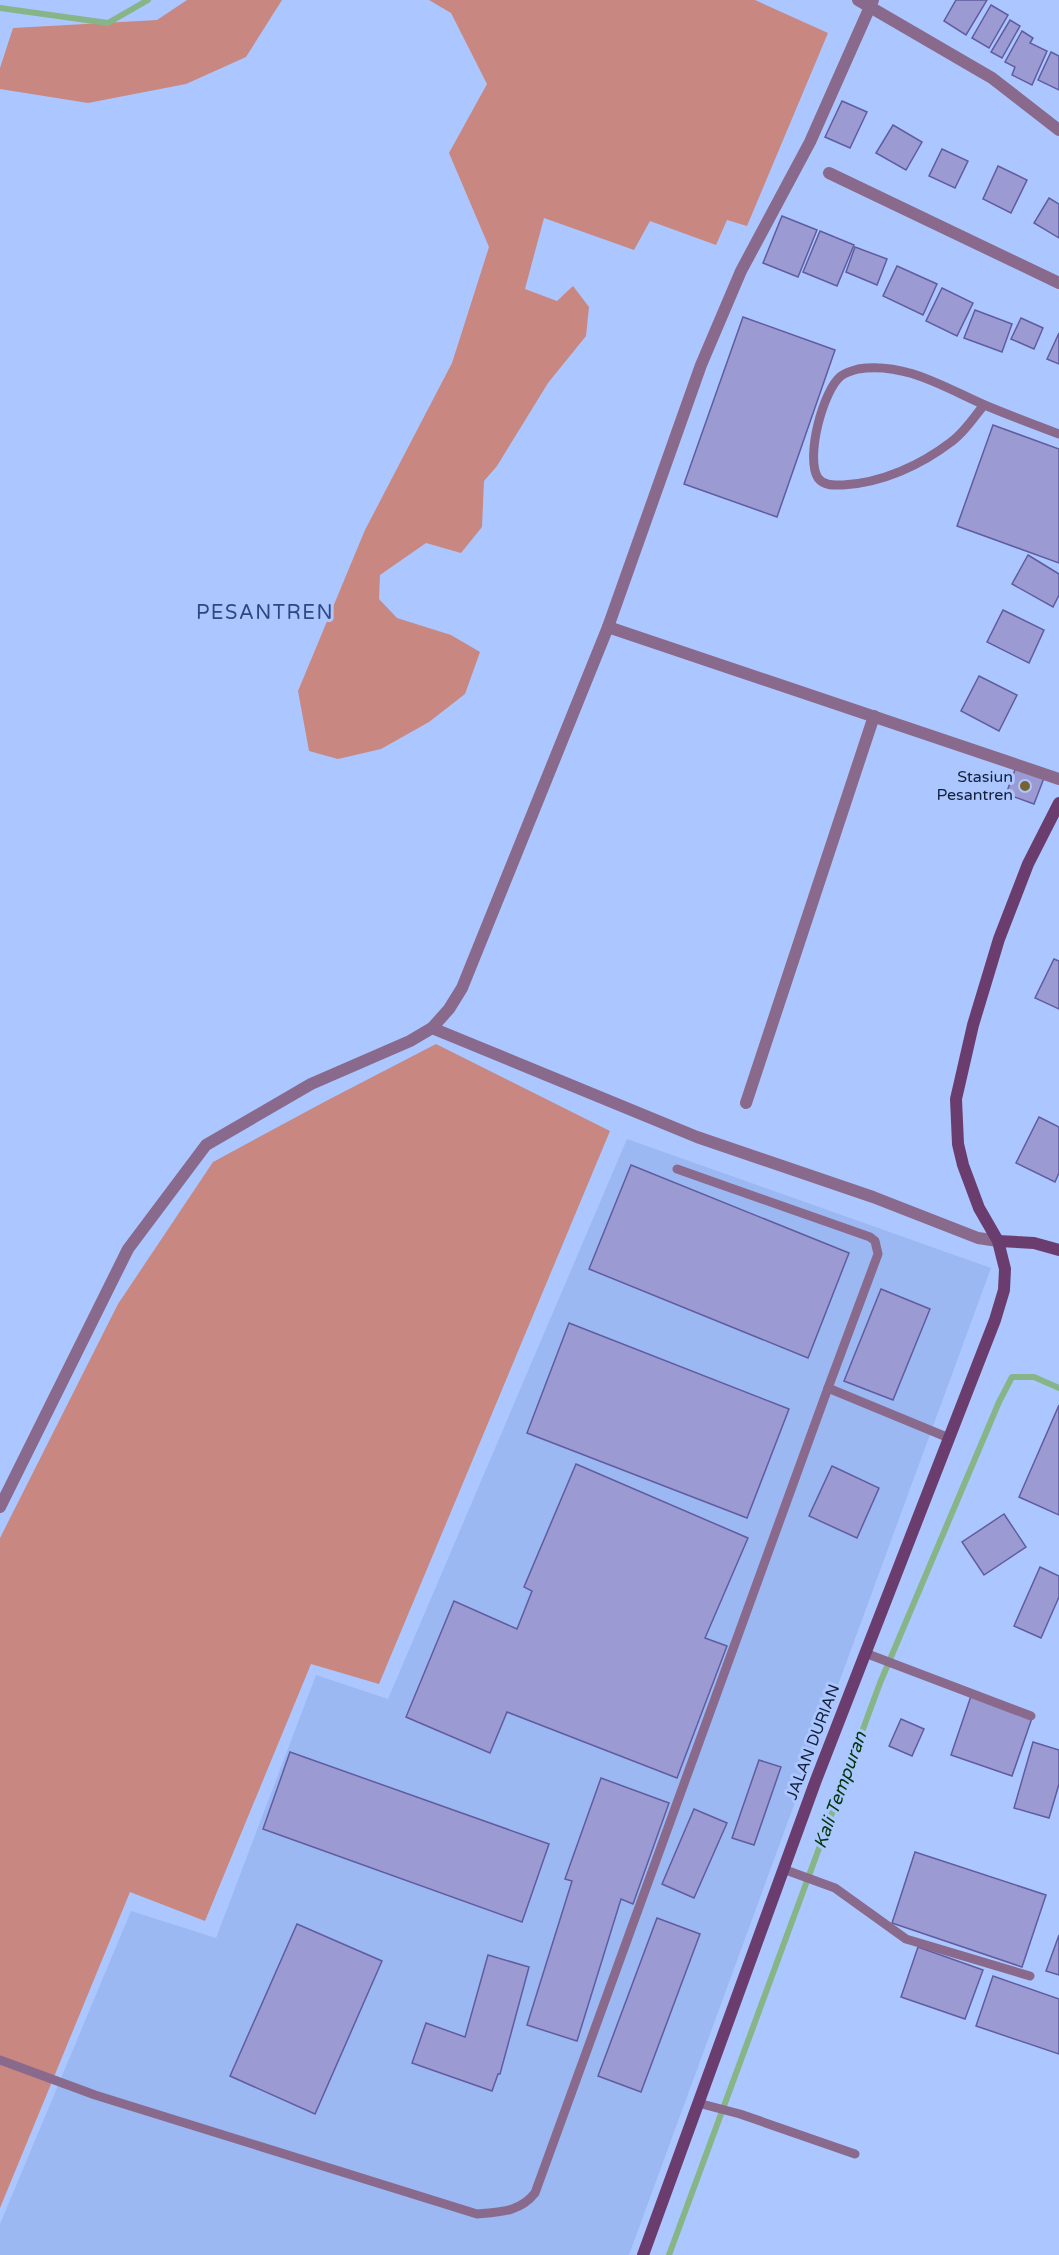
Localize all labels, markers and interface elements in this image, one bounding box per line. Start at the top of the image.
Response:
district label: PESANTREN [196,601,334,625]
place label: Stasiun Pesantren [936,767,1013,805]
marker: Stasiun Pesantren [1018,779,1032,793]
street label: JALAN DURIAN [782,1681,844,1803]
water label: Kali Tempuran [809,1728,872,1851]

